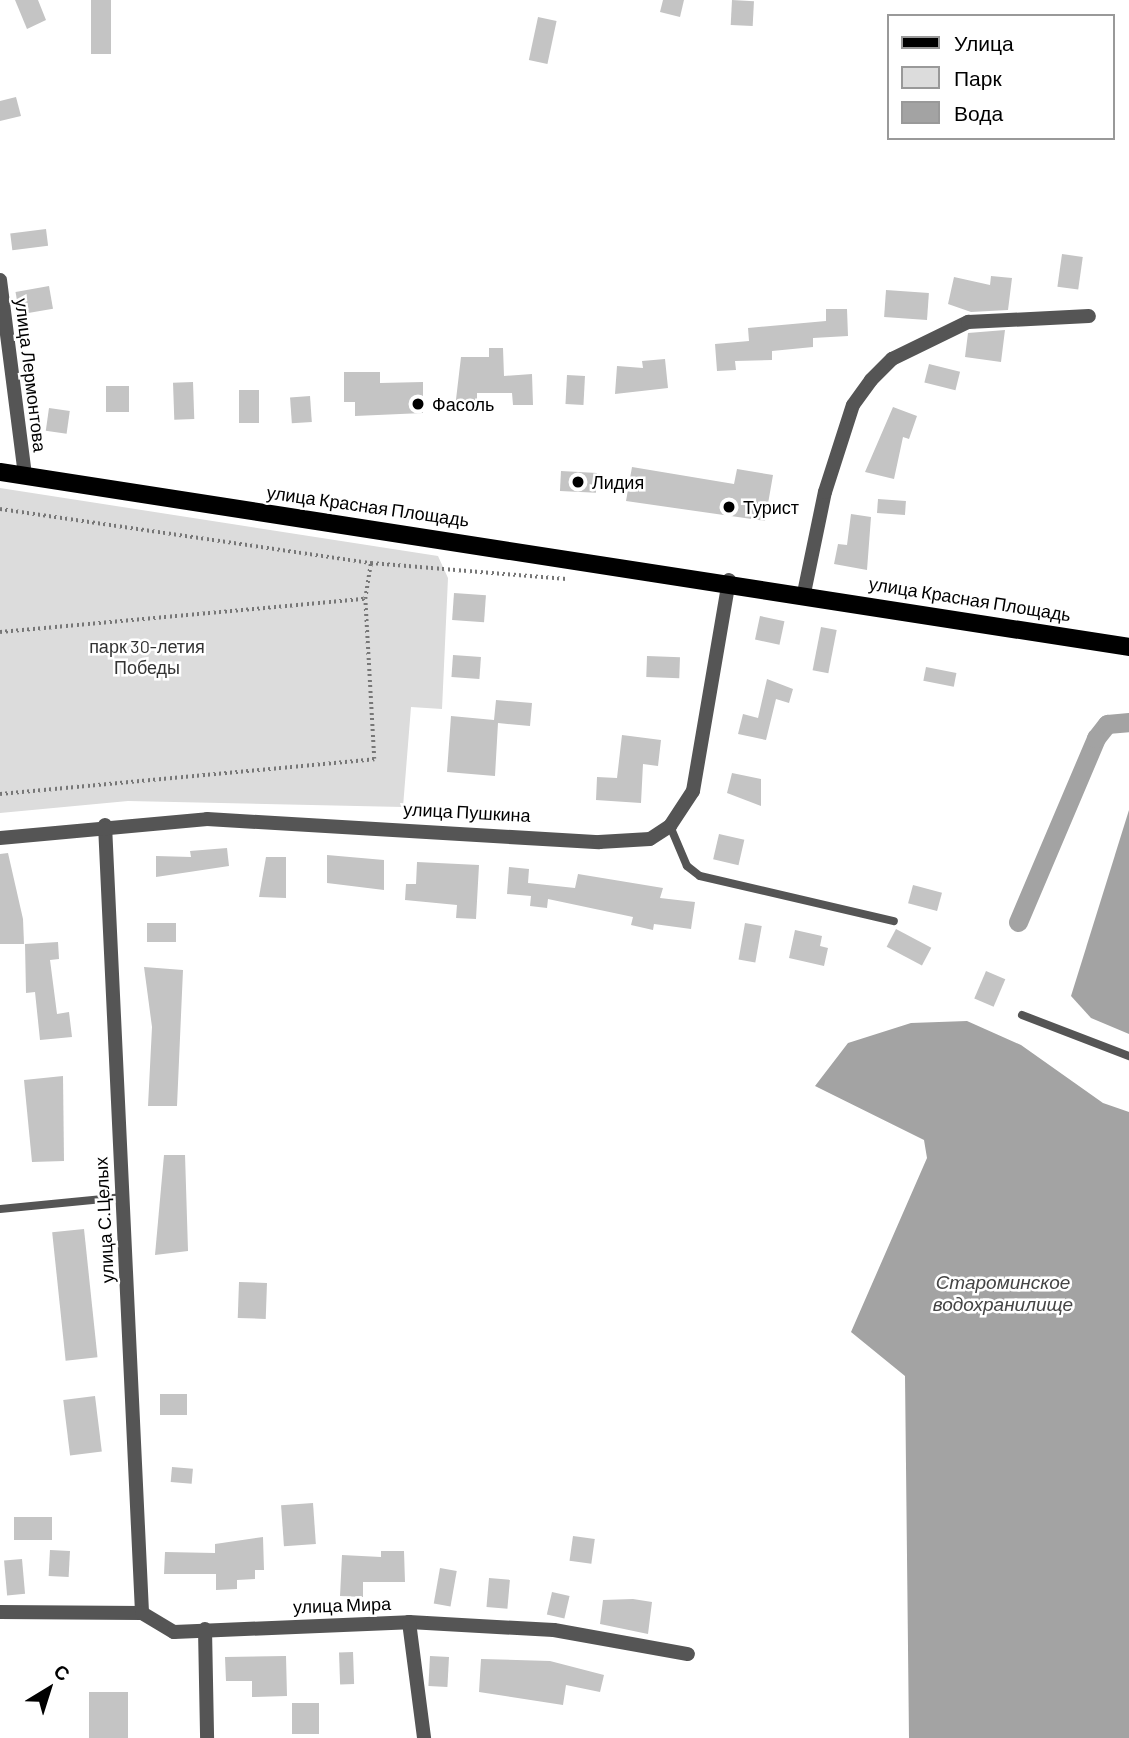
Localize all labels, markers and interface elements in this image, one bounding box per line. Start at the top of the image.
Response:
legend [888,14,1115,140]
text: Улица [954,30,1014,55]
text: Парк [954,65,1002,90]
text: Вода [954,100,1003,125]
street label: улица Лермонтова [11,297,51,453]
place label: Фасоль [432,393,494,415]
marker: Фасоль [410,396,426,412]
place label: Лидия [592,471,644,493]
marker: Лидия [570,474,586,490]
street label: улица Красная Площадь [265,481,471,531]
place label: Турист [743,496,799,518]
marker: Турист [721,499,737,515]
street label: улица Красная Площадь [867,572,1073,626]
park label: парк 30-летия Победы [89,636,205,678]
street label: улица Пушкина [403,798,531,826]
street label: улица С.Целых [90,1156,118,1284]
water label: Староминское водохранилище [933,1271,1073,1315]
street label: улица Мира [293,1592,391,1618]
north arrow [14,1654,84,1724]
text: С [50,1659,75,1685]

